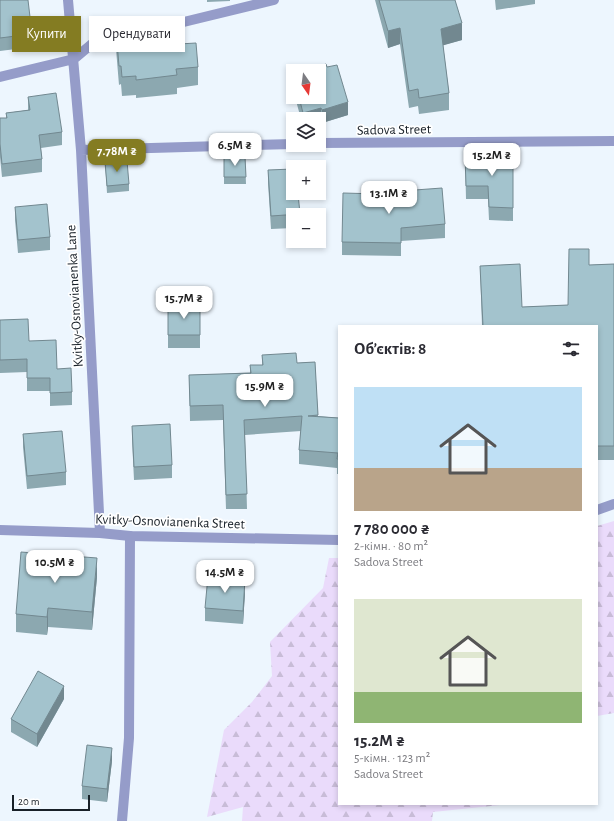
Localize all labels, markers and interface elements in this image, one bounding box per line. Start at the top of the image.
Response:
chip: Купити [12,16,81,52]
chip: Орендувати [89,16,185,52]
north arrow [286,64,326,104]
map controls [286,64,326,248]
button: layers [286,112,326,152]
street label: Sadova Street [357,122,432,138]
pin: 6.5M ₴ [202,133,268,167]
pin: 7.78M ₴ [80,139,154,173]
text: 6.5M ₴ [218,139,252,152]
pin: 15.2M ₴ [455,143,529,177]
text: 7.78M ₴ [97,145,137,158]
text: 15.2M ₴ [472,149,512,162]
button: + [286,160,326,200]
pin: 13.1M ₴ [352,181,426,215]
text: 13.1M ₴ [370,187,408,200]
button: − [286,208,326,248]
street label: Kvitky-Osnovianenka Lane [64,224,86,367]
pin: 15.7M ₴ [147,286,221,320]
text: 15.7M ₴ [165,292,203,305]
icon: filters [560,338,582,360]
text: Об’єктів: 8 [354,340,426,357]
pin: 15.9M ₴ [228,374,302,408]
text: 15.9M ₴ [245,380,285,393]
icon: home [432,413,504,485]
street label: Kvitky-Osnovianenka Street [95,512,246,532]
text: 7 780 000 ₴ [354,520,430,537]
text: 2-кімн. · 80 m² [354,540,428,553]
pin: 10.5M ₴ [18,550,92,584]
text: 10.5M ₴ [35,556,75,569]
text: Sadova Street [354,556,423,569]
pin: 14.5M ₴ [188,560,262,594]
text: 14.5M ₴ [205,566,245,579]
icon: home [432,625,504,697]
text: 15.2M ₴ [354,732,405,749]
text: 5-кімн. · 123 m² [354,752,430,765]
text: Sadova Street [354,768,423,781]
scale bar [12,793,90,812]
text: 20 m [18,796,39,807]

